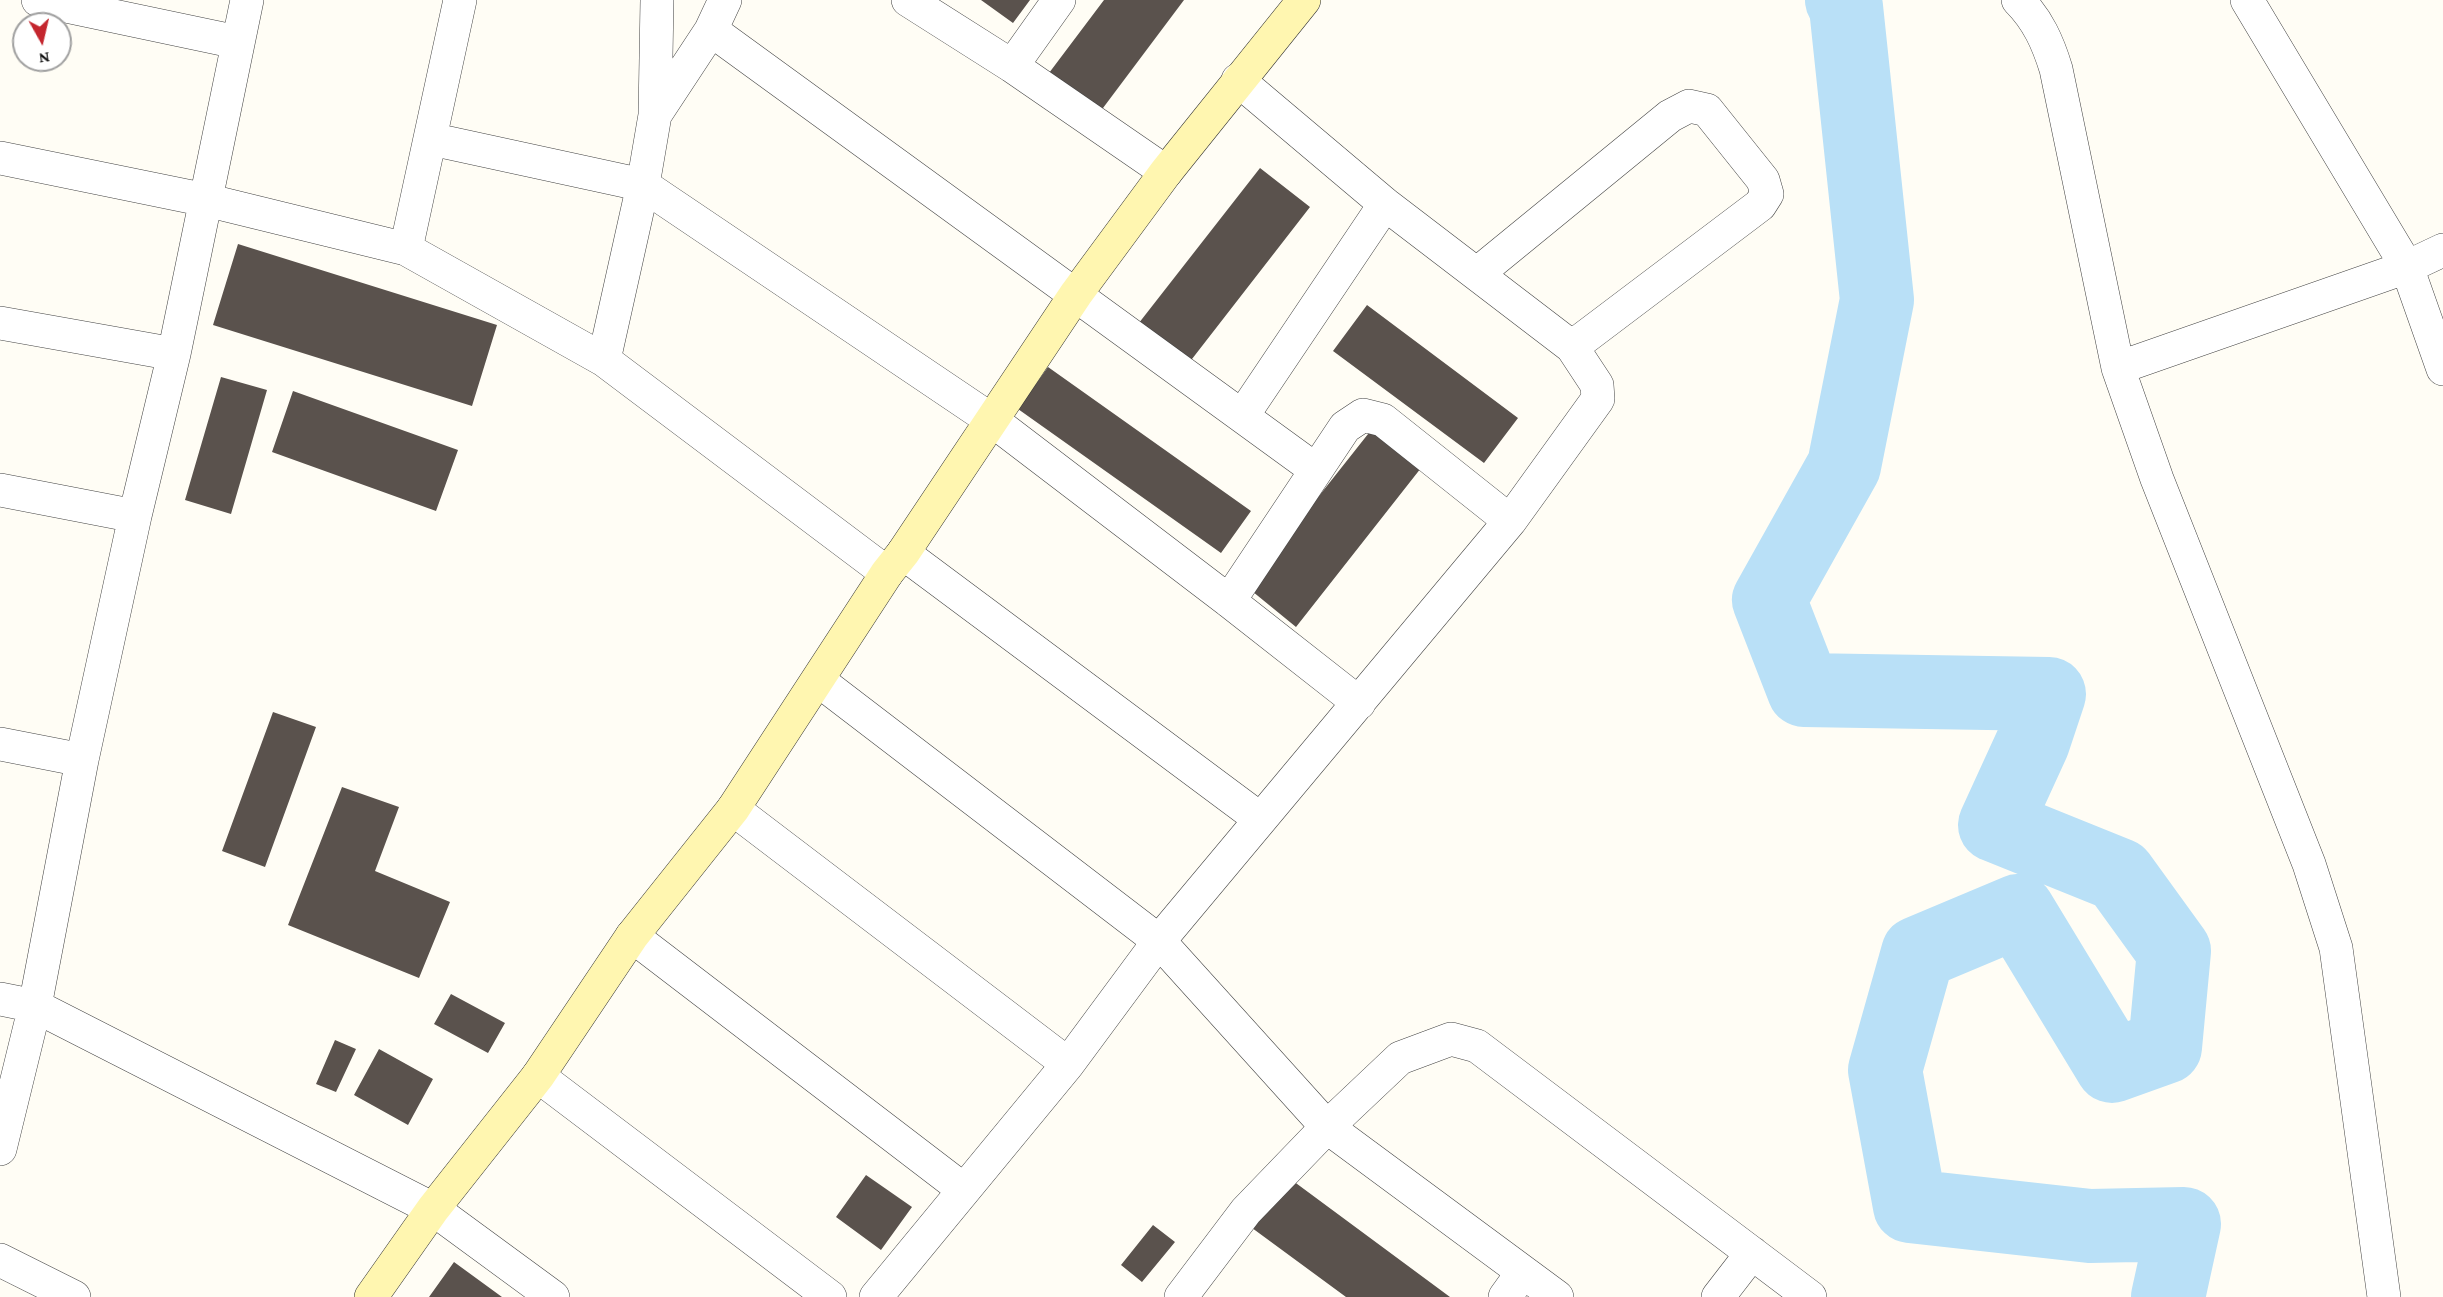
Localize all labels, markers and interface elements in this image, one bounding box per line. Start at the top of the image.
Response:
north arrow [12,12,72,72]
text: N [38,49,51,68]

